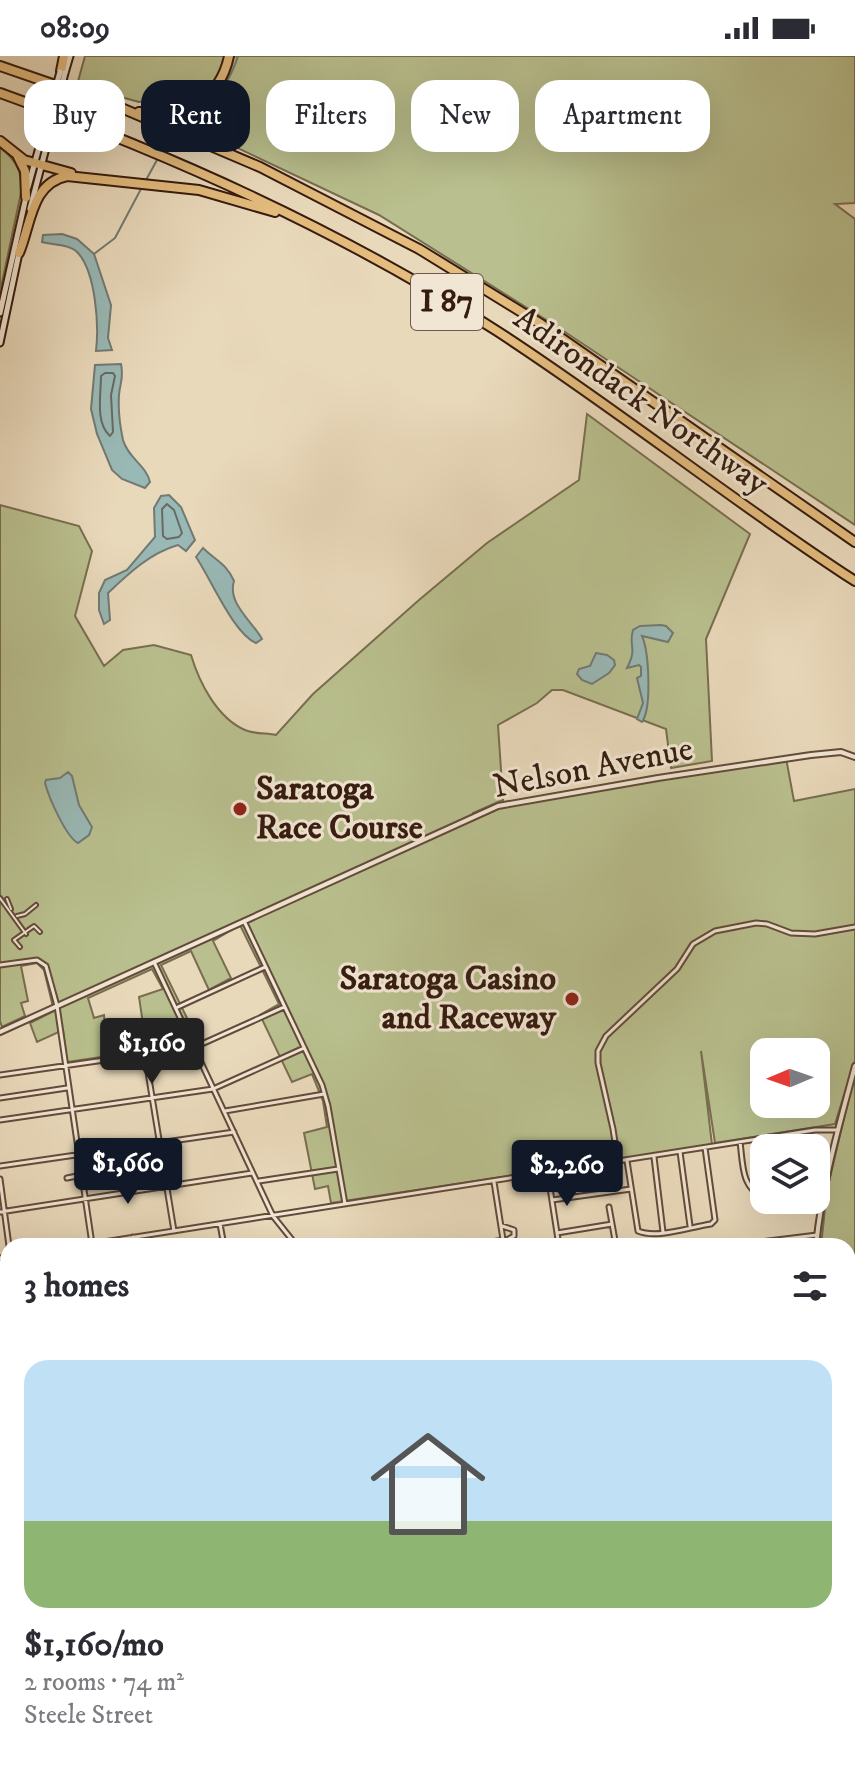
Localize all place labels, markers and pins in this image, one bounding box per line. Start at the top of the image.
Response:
place label: Saratoga Race Course [256,768,423,849]
marker: Saratoga Race Course [231,800,249,818]
place label: Saratoga Casino and Raceway [340,958,557,1039]
marker: Saratoga Casino and Raceway [563,990,581,1008]
pin: $1,160 [87,1018,217,1086]
pin: $1,660 [63,1138,193,1206]
pin: $2,260 [502,1140,632,1208]

